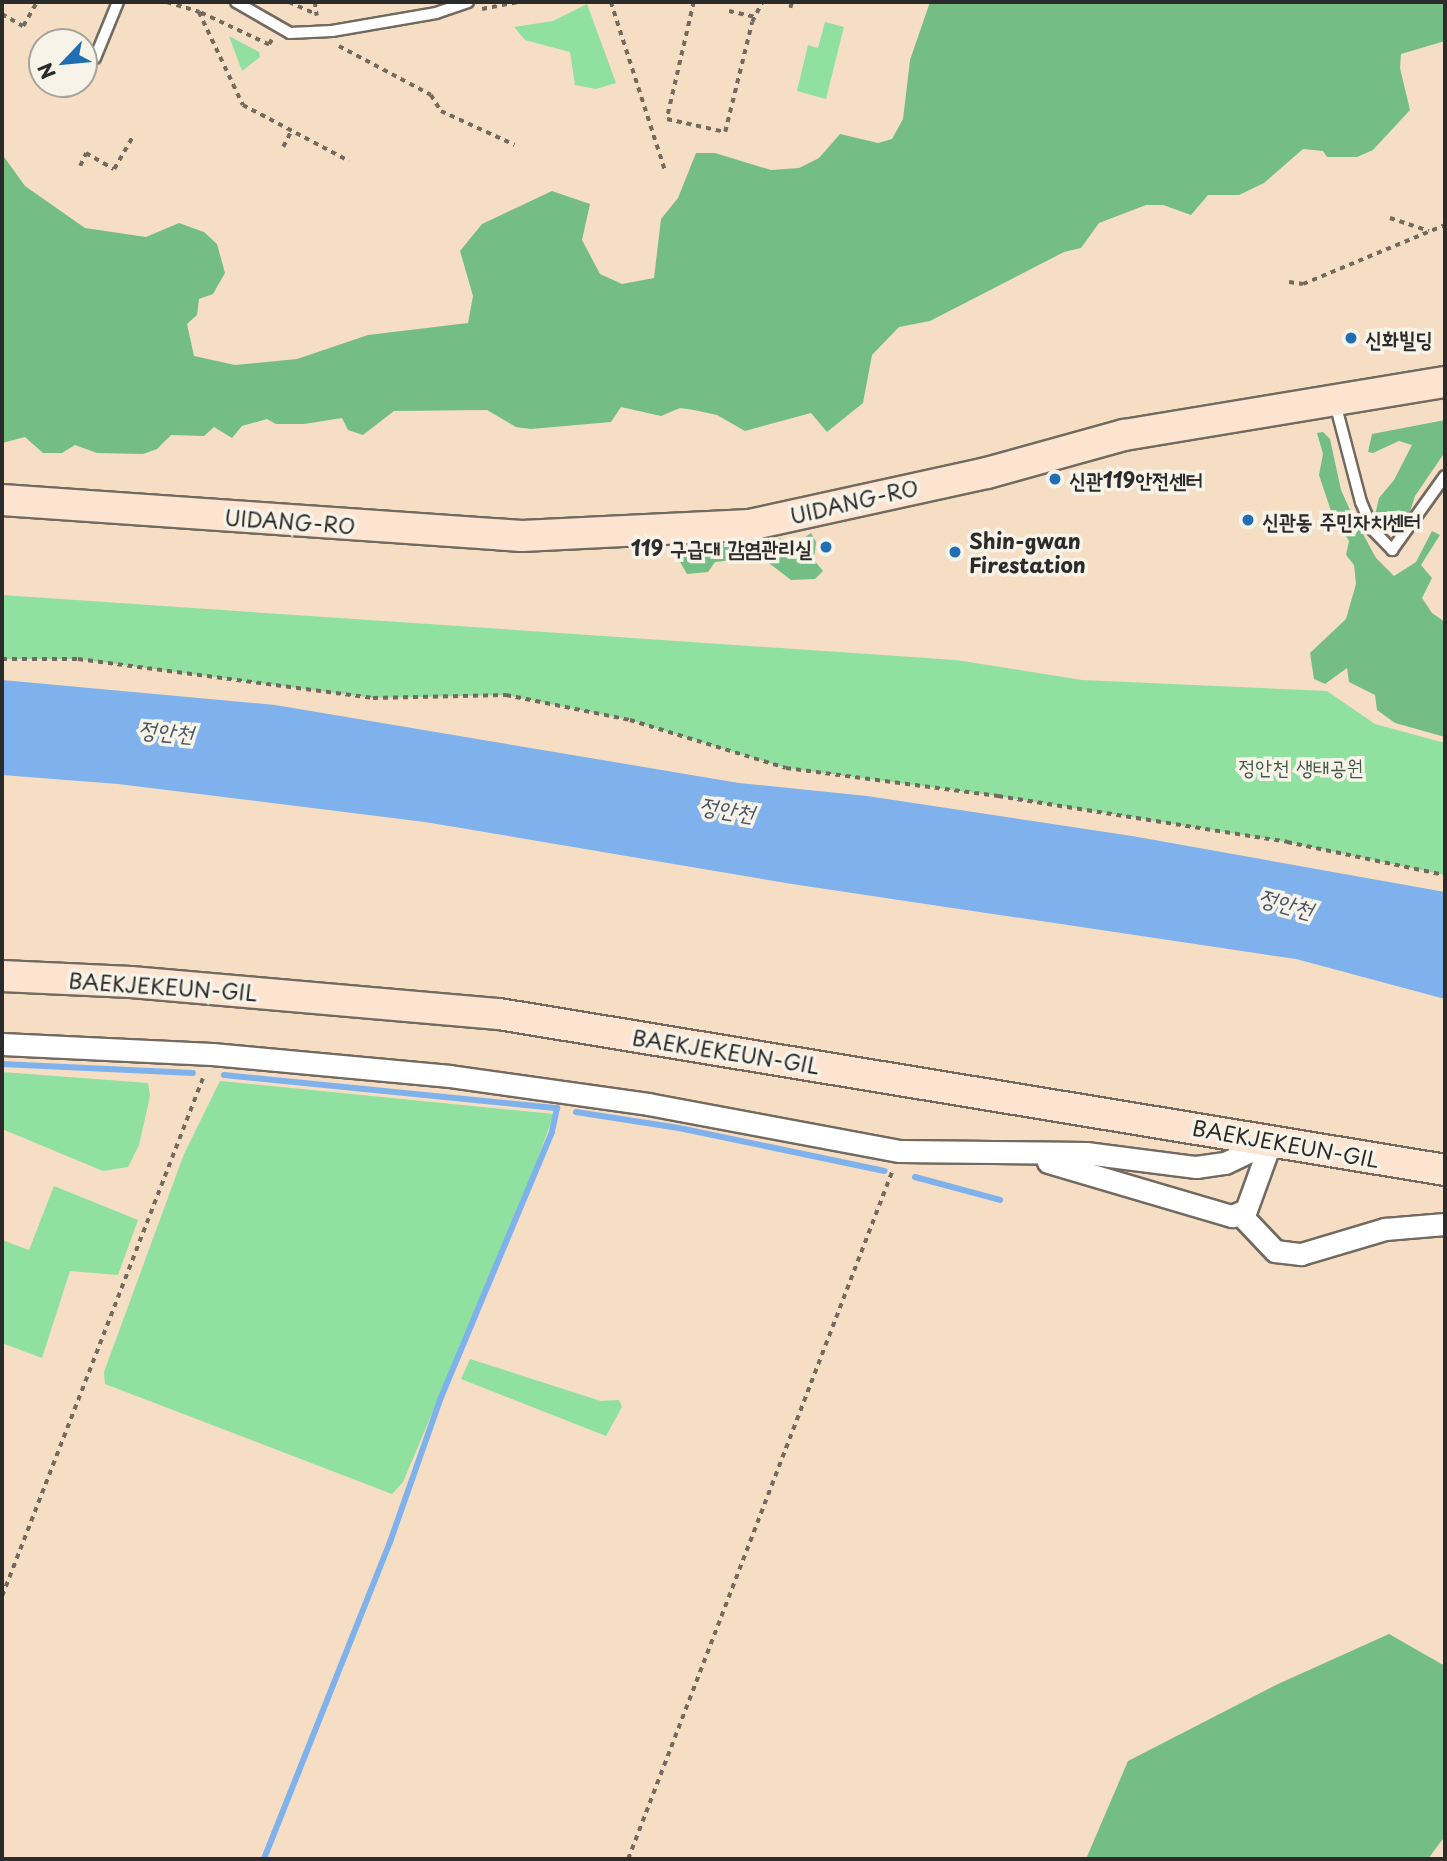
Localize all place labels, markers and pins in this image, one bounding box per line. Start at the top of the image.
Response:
place label: 신화빌딩 [1365,325,1433,351]
marker: 신화빌딩 [1343,330,1359,346]
place label: 신관119안전센터 [1069,466,1203,492]
marker: 신관119안전센터 [1047,471,1063,487]
place label: 신관동 주민자치센터 [1262,507,1421,533]
marker: 신관동 주민자치센터 [1240,512,1256,528]
place label: Shin-gwan Firestation [969,527,1086,577]
place label: 119 구급대 감염관리실 [632,534,812,560]
marker: 119 구급대 감염관리실 [818,539,834,555]
marker: Shin-gwan Firestation [947,544,963,560]

